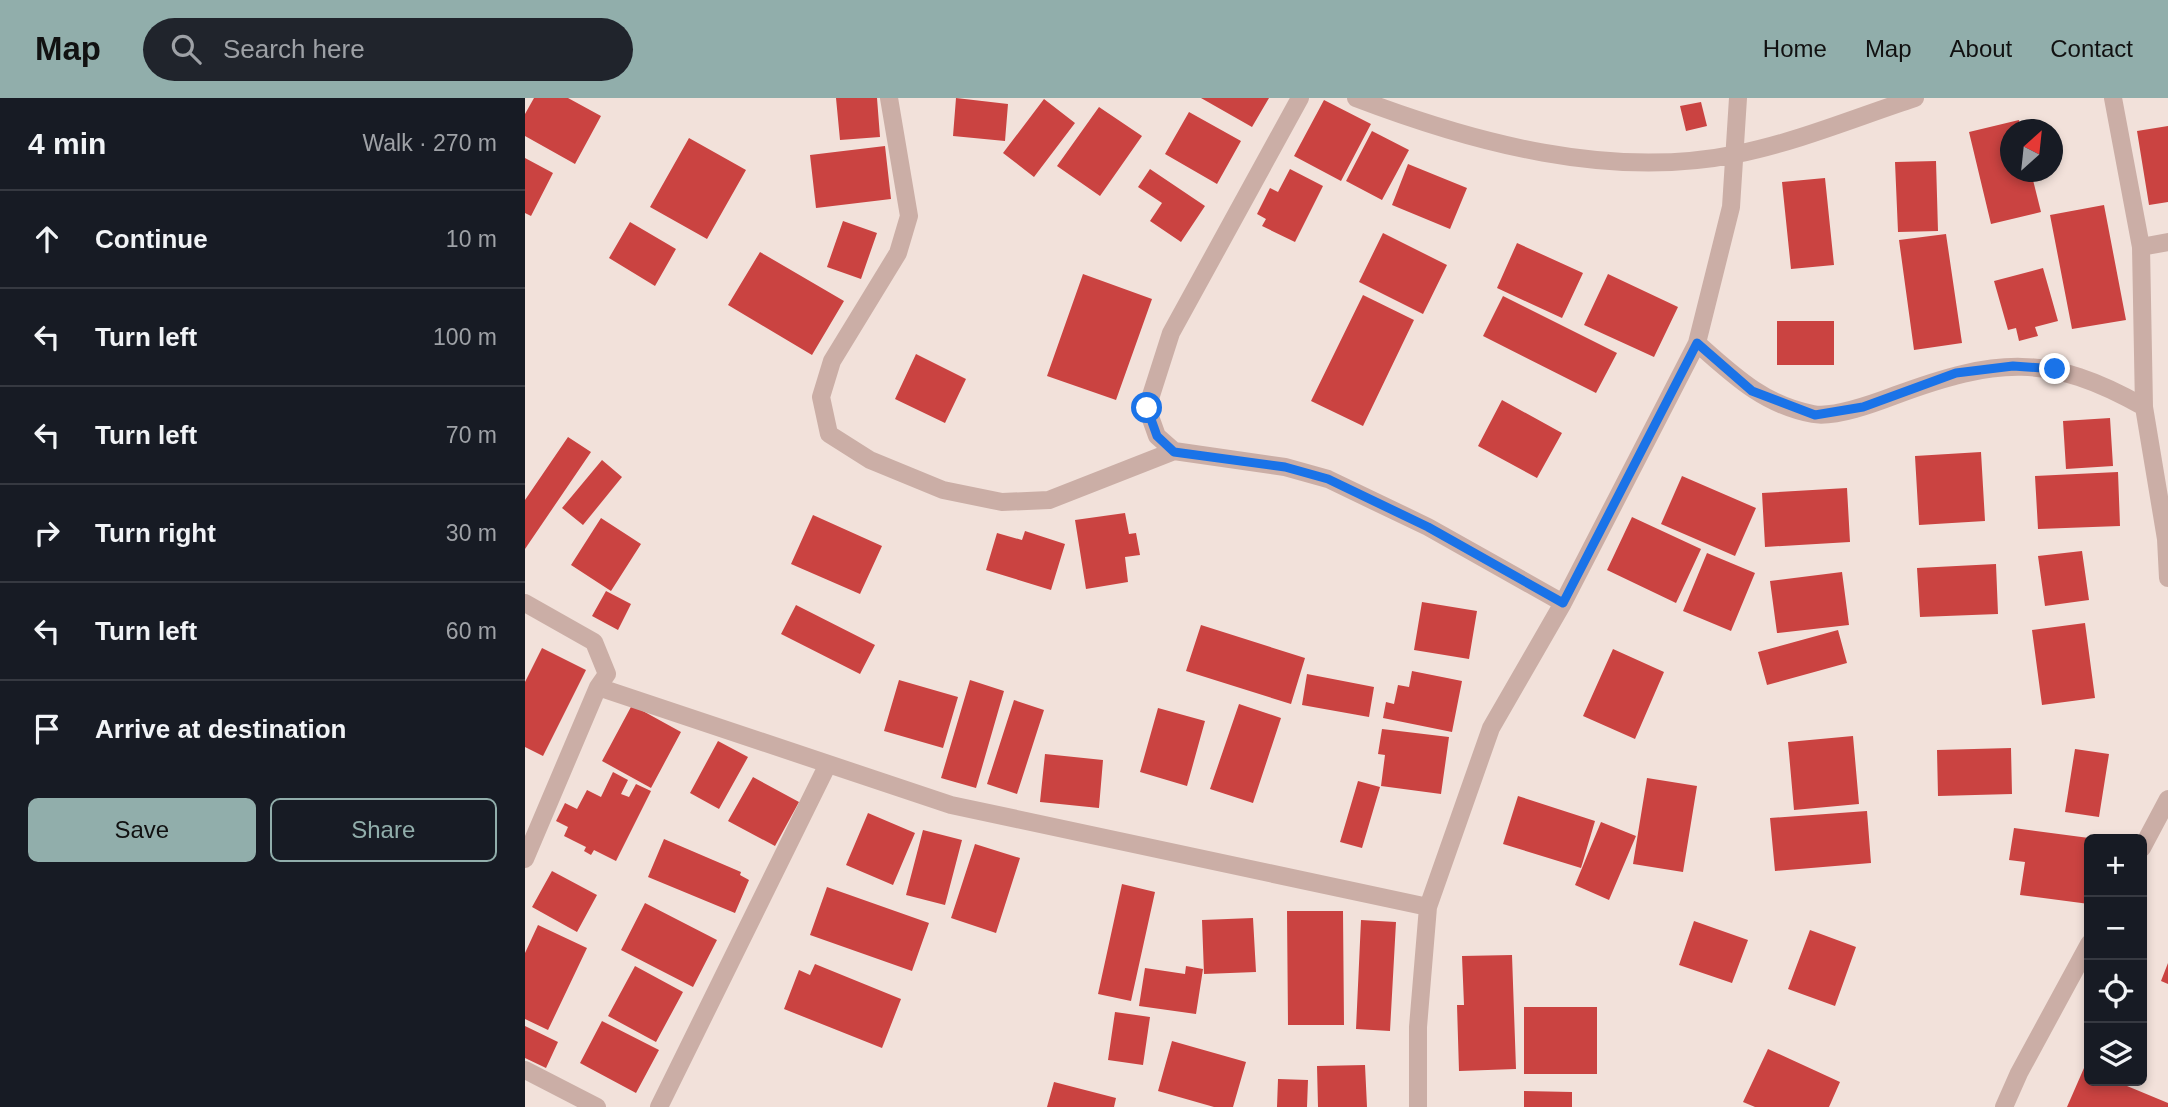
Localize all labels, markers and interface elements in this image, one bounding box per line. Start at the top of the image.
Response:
search box [143,18,633,81]
text: Map [35,30,101,67]
icon: search [167,30,205,68]
text: Search here [223,34,365,64]
text: Home [1763,35,1827,62]
text: Map [1865,35,1912,62]
text: About [1950,35,2012,62]
text: Contact [2050,35,2133,62]
north arrow [2000,119,2063,182]
text: 4 min [28,127,106,160]
text: Walk · 270 m [362,130,497,156]
icon: ahead [28,220,66,258]
text: Continue [95,224,208,254]
text: 10 m [446,226,497,252]
icon: left [28,318,66,356]
text: Turn left [95,322,197,352]
text: 100 m [433,324,497,350]
route end [2039,353,2070,384]
route start [1131,392,1162,423]
icon: left [28,416,66,454]
text: Turn left [95,420,197,450]
text: 70 m [446,422,497,448]
icon: right [28,514,66,552]
text: Turn right [95,518,216,548]
text: 30 m [446,520,497,546]
icon: left [28,612,66,650]
text: Turn left [95,616,197,646]
text: 60 m [446,618,497,644]
icon: arrive [28,710,66,748]
text: Arrive at destination [95,714,346,744]
button: Save [28,798,256,862]
button: Share [270,798,497,862]
map controls [2084,834,2147,1086]
button: + [2084,834,2147,897]
button: − [2084,897,2147,960]
button: locate [2084,960,2147,1023]
button: layers [2084,1023,2147,1086]

